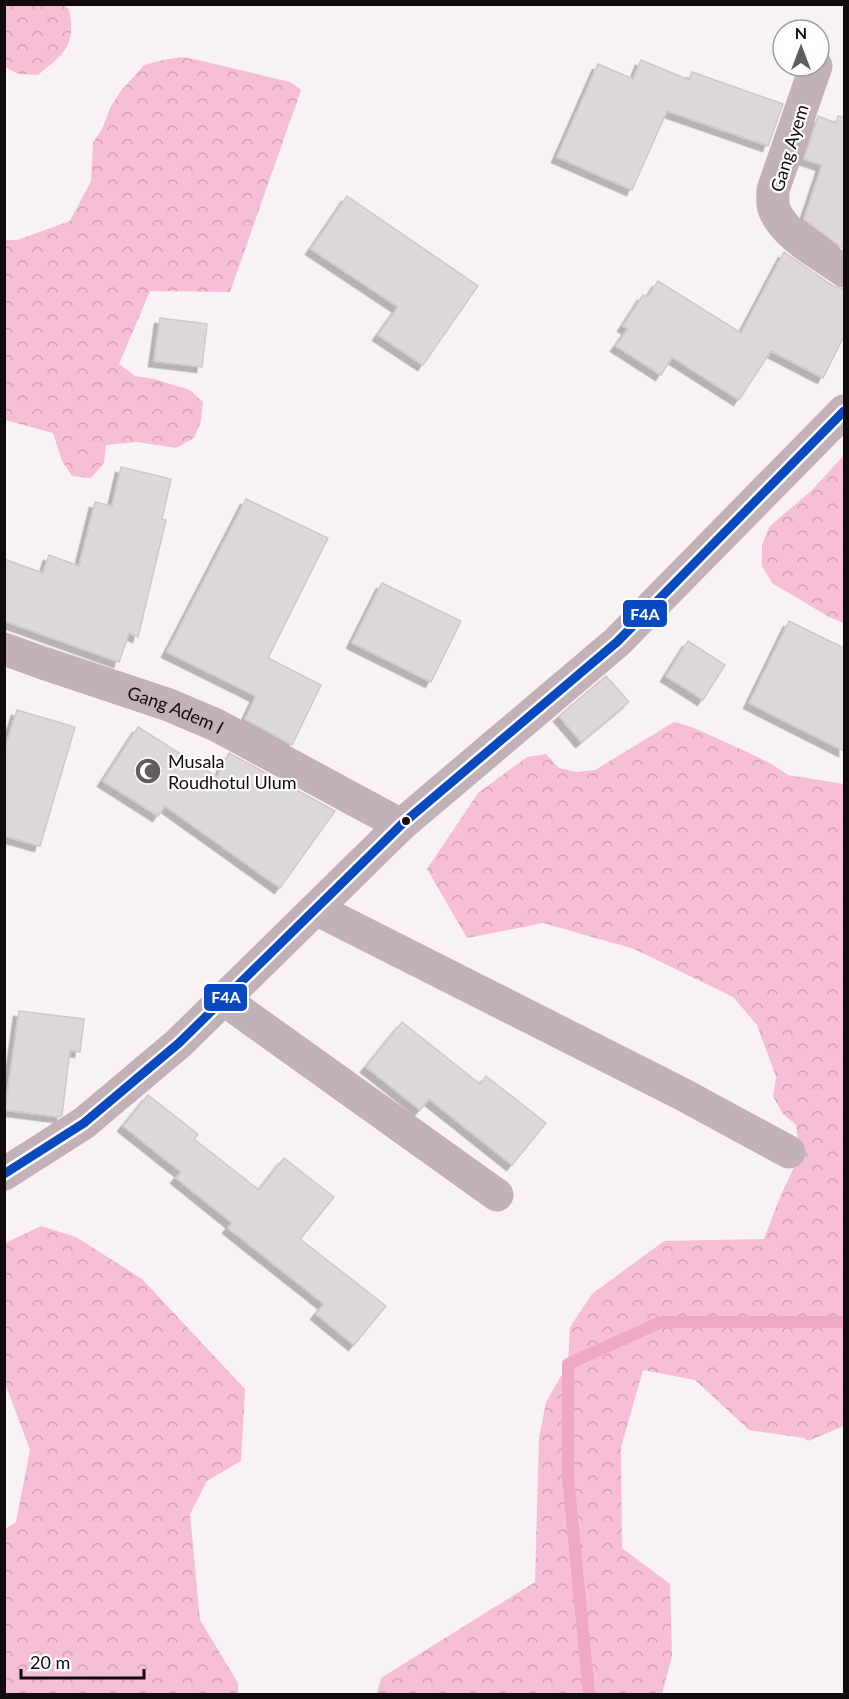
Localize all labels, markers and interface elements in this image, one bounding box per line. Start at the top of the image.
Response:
north arrow [771,18,831,78]
text: N [795,23,807,42]
street label: Gang Ayem [765,102,813,194]
line badge: F4A [622,599,668,628]
text: F4A [630,604,661,623]
street label: Gang Adem I [125,681,228,738]
place label: Musala Roudhotul Ulum [168,750,297,793]
mosque icon: Musala Roudhotul Ulum [133,756,163,786]
unlabelled marker [400,815,412,827]
line badge: F4A [203,983,248,1012]
text: F4A [211,987,242,1006]
scale bar [21,1642,144,1680]
text: 20 m [30,1651,70,1673]

